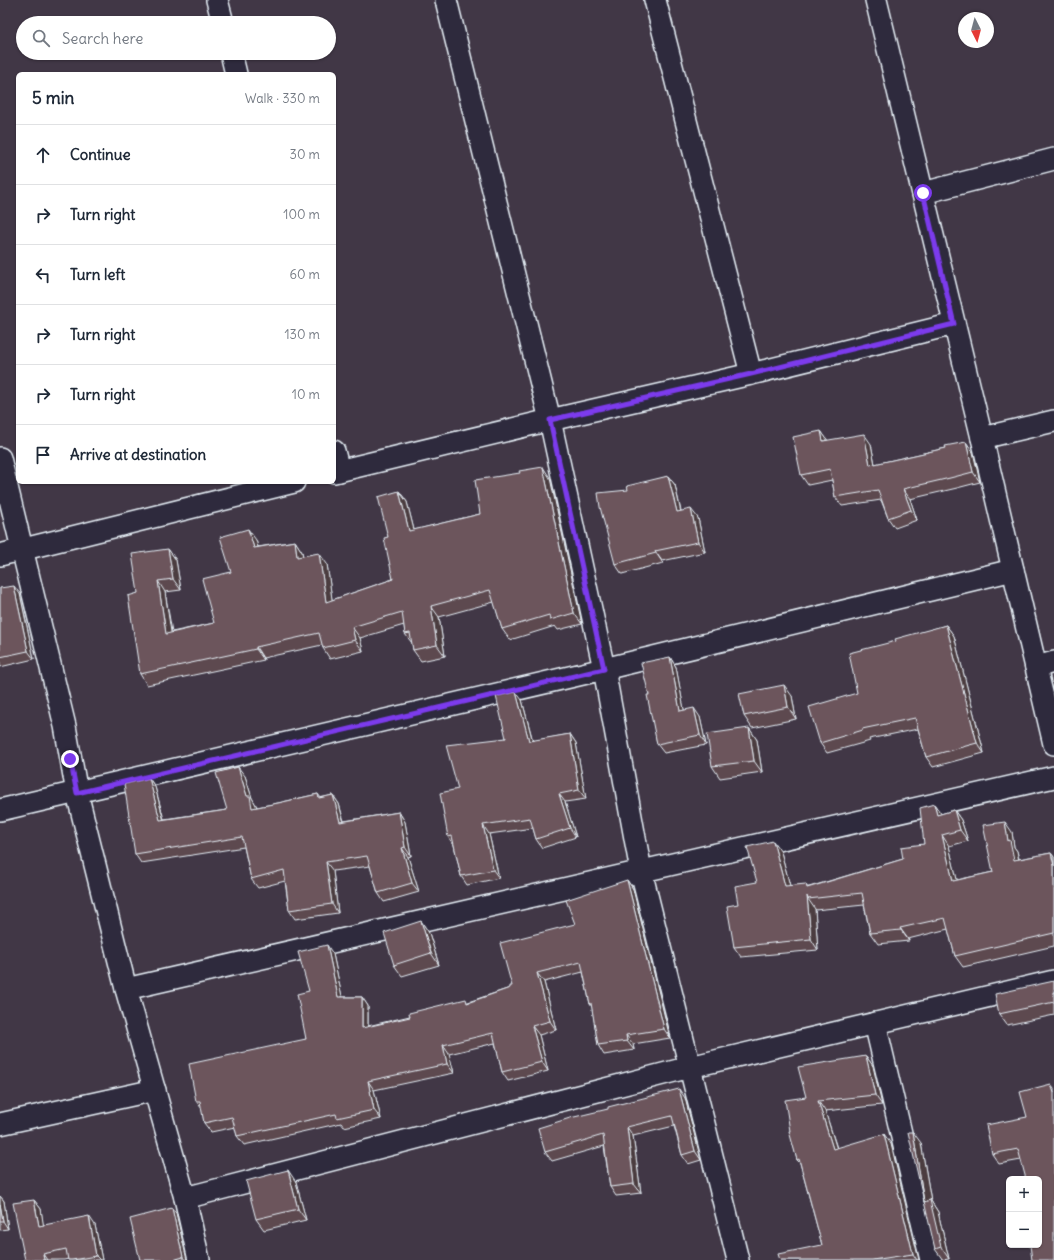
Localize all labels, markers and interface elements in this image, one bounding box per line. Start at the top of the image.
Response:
north arrow [958,12,994,48]
search box [16,16,336,60]
icon: search [30,27,52,49]
text: Search here [62,29,143,48]
text: 5 min [32,87,74,109]
text: Walk · 330 m [245,90,320,107]
icon: ahead [32,144,54,166]
text: Continue [70,145,131,164]
text: 30 m [290,146,320,163]
route start [914,184,932,202]
icon: right [32,204,54,226]
text: Turn right [70,205,135,224]
text: 100 m [283,206,320,223]
icon: left [32,264,54,286]
text: Turn left [70,265,125,284]
text: 60 m [289,266,320,283]
icon: right [32,324,54,346]
text: Turn right [70,325,135,344]
text: 130 m [284,326,320,343]
icon: right [32,384,54,406]
text: Turn right [70,385,135,404]
text: 10 m [292,386,320,403]
icon: arrive [32,444,54,466]
text: Arrive at destination [70,445,206,464]
route end [61,750,79,768]
map controls [1006,1176,1042,1248]
button: + [1006,1176,1042,1212]
button: − [1006,1212,1042,1248]

